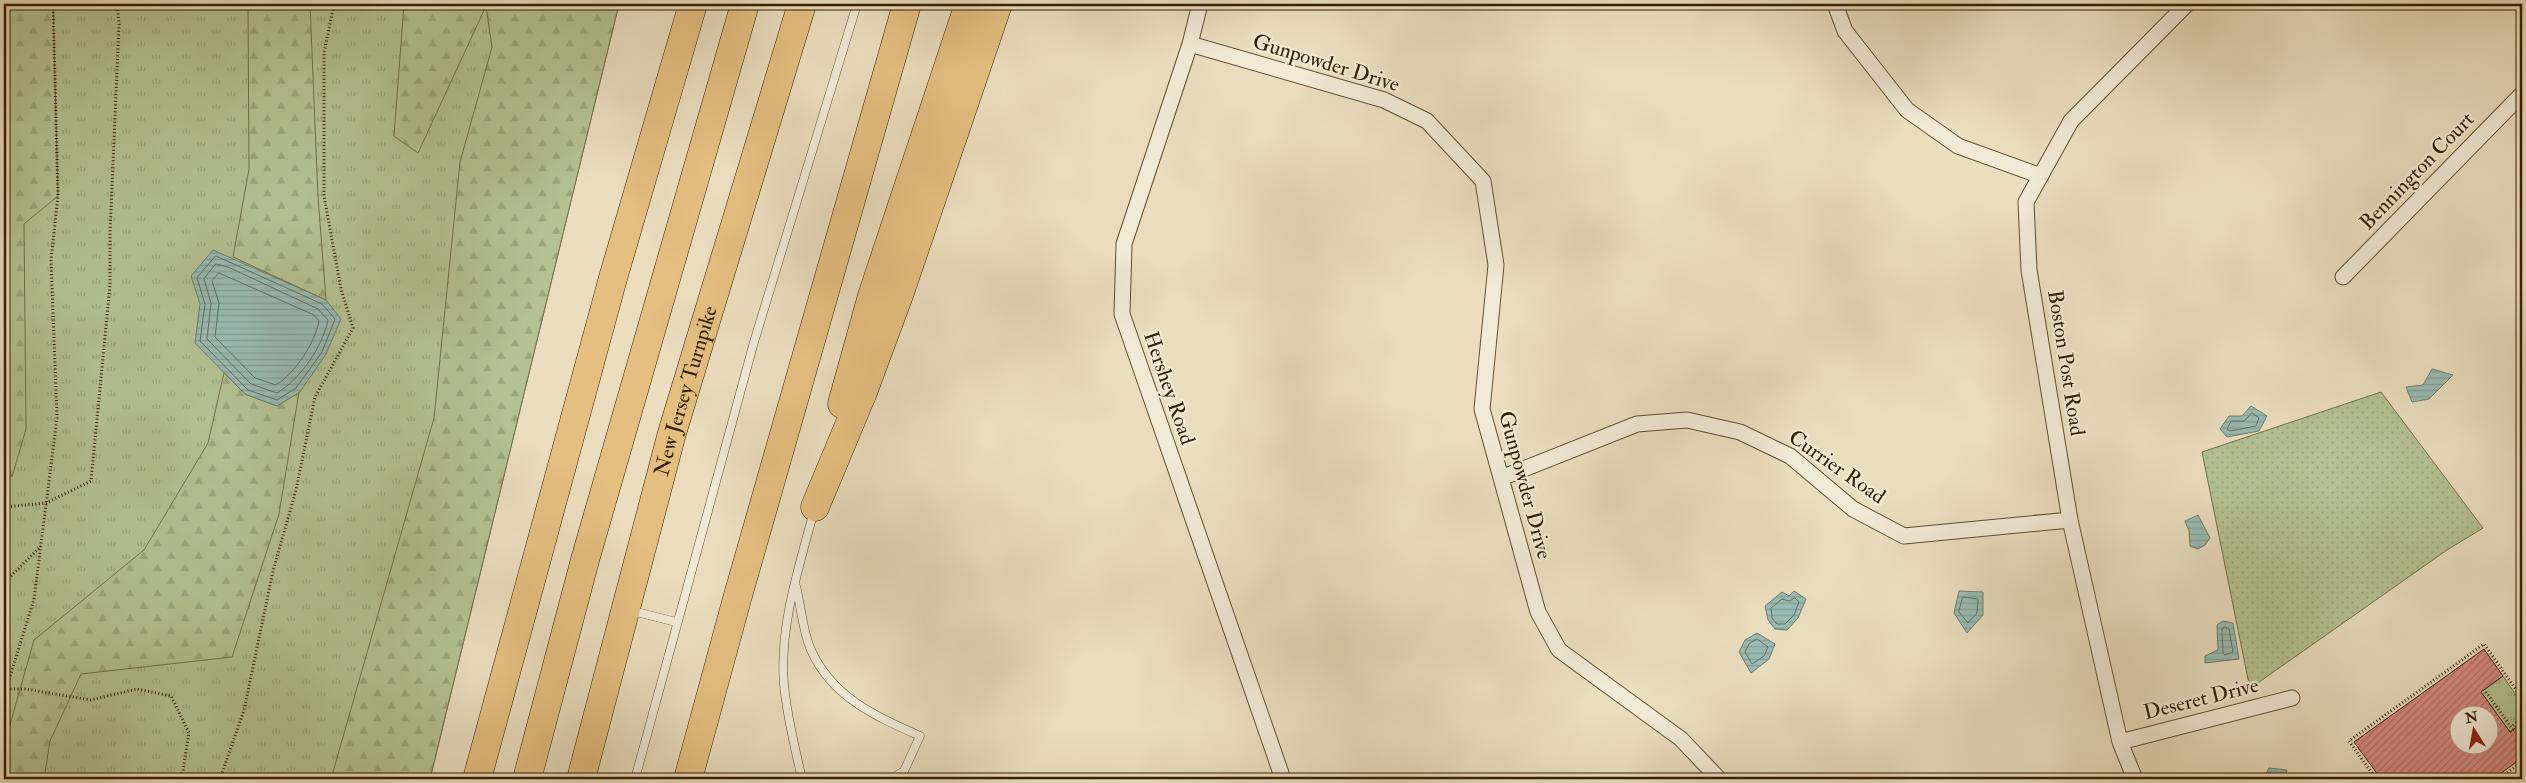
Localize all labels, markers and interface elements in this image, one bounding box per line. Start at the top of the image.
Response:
street label: Gunpowder Drive [1249,28,1403,98]
street label: Bennington Court [2354,106,2480,236]
street label: Boston Post Road [2041,288,2091,438]
street label: New Jersey Turnpike [648,302,723,479]
street label: Hershey Road [1137,328,1201,449]
street label: Gunpowder Drive [1492,408,1558,562]
street label: Currier Road [1783,424,1891,511]
street label: Deseret Drive [2141,672,2262,726]
north arrow [2448,706,2498,756]
text: N [2463,708,2480,727]

